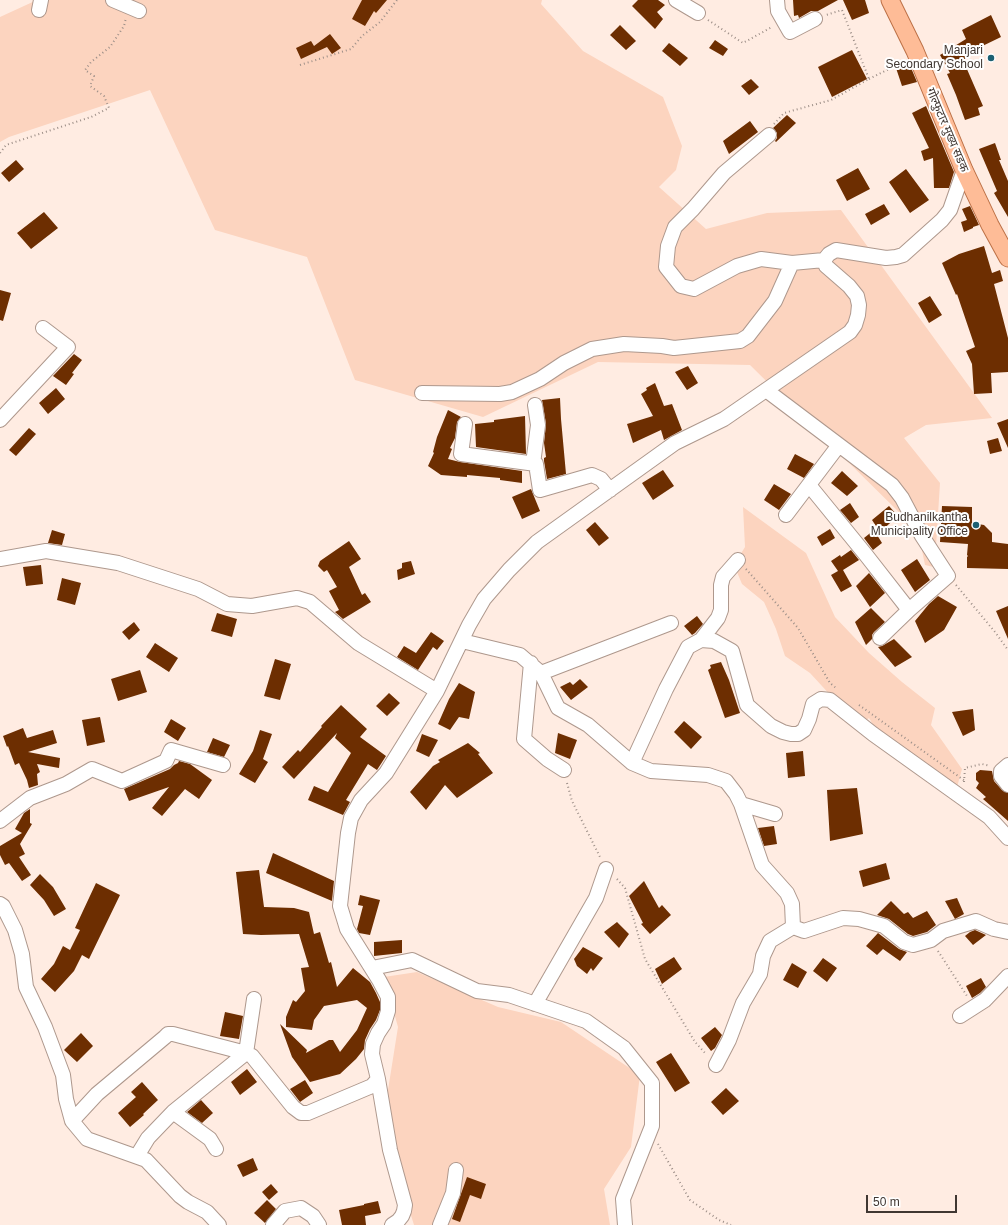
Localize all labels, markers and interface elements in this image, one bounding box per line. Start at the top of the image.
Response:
place label: Manjari Secondary School [886,44,983,72]
marker: Manjari Secondary School [986,53,996,63]
street label: गोल्फुटार मुख्य सडक [923,86,971,174]
place label: Budhanilkantha Municipality Office [871,511,968,539]
marker: Budhanilkantha Municipality Office [971,520,981,530]
scale bar [868,1187,959,1213]
text: 50 m [873,1195,900,1209]

